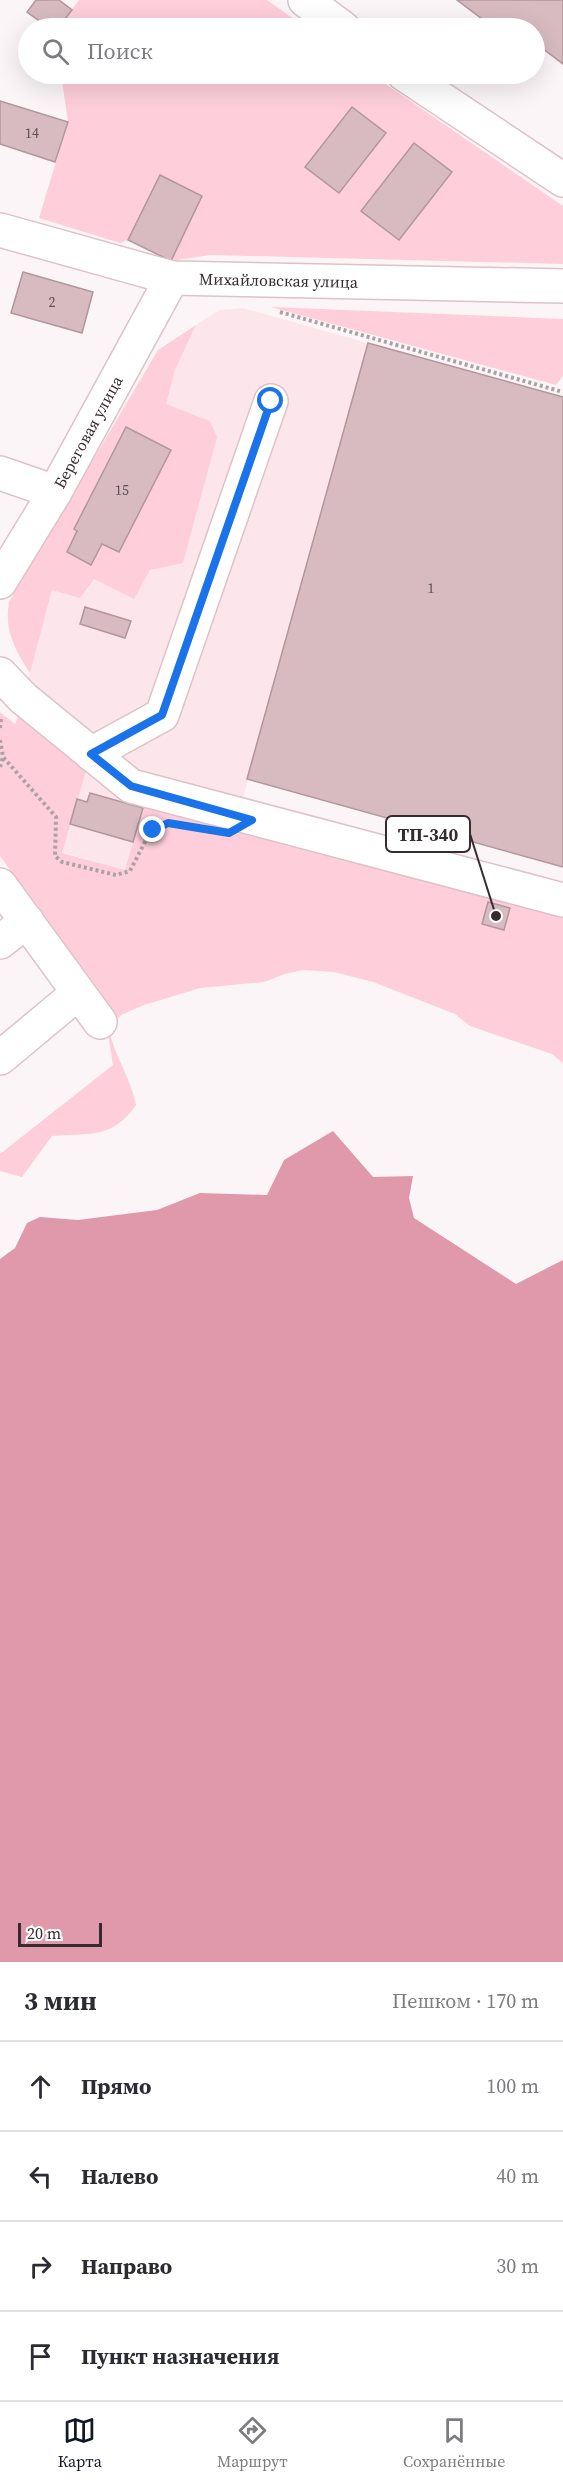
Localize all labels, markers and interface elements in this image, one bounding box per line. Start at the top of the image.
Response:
search box [18,18,545,84]
icon: search [39,35,72,68]
text: Поиск [87,36,153,66]
house number: 14 [25,123,39,143]
street label: Михайловская улица [199,268,359,293]
house number: 2 [49,292,56,312]
street label: Береговая улица [48,371,128,492]
route start [257,387,283,413]
house number: 15 [115,480,129,500]
house number: 1 [428,578,435,598]
route end [139,816,165,842]
callout: ТП-340 [386,816,470,852]
text: ТП-340 [398,822,458,847]
scale bar [18,1920,102,1948]
text: 20 m [27,1922,61,1944]
text: 3 мин [24,1983,97,2019]
text: Пешком · 170 m [392,1987,539,2015]
icon: ahead [24,2070,57,2103]
text: Прямо [81,2071,151,2101]
text: 100 m [486,2072,539,2100]
icon: left [24,2160,57,2193]
text: Налево [81,2161,158,2191]
text: 40 m [496,2162,539,2190]
icon: right [24,2250,57,2283]
text: Направо [81,2251,172,2281]
text: 30 m [496,2252,539,2280]
icon: arrive [24,2340,57,2373]
text: Пункт назначения [81,2341,279,2371]
tab: Карта [58,2414,102,2472]
tab: Маршрут [217,2414,288,2472]
tab: Сохранённые [403,2414,505,2472]

